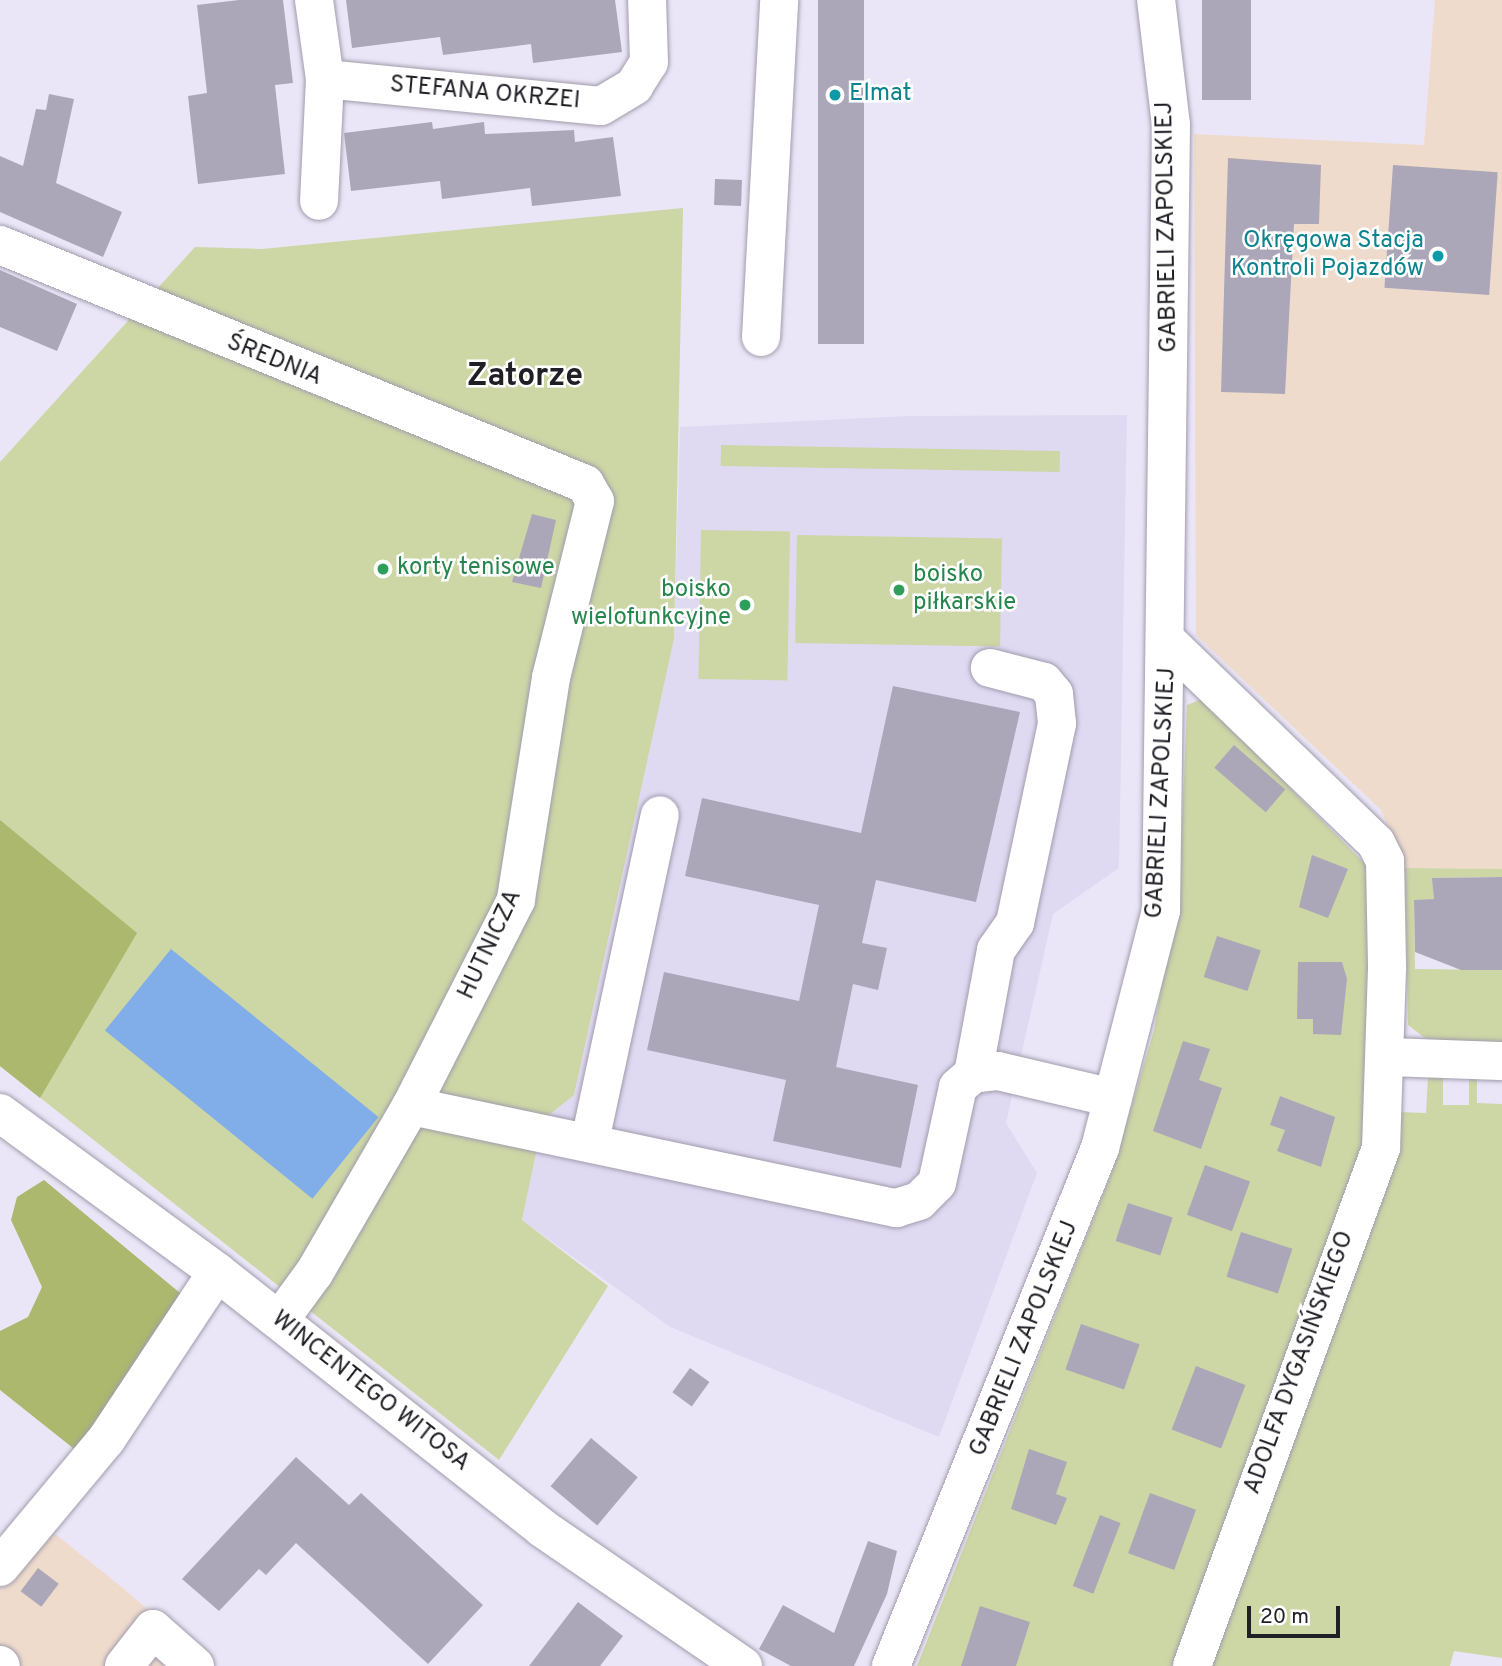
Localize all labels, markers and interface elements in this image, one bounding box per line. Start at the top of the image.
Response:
street label: STEFANA OKRZEI [388,71,582,117]
place label: Elmat [849,81,911,109]
marker: Elmat [827,87,843,103]
street label: GABRIELI ZAPOLSKIEJ [1151,101,1185,353]
place label: Okręgowa Stacja Kontroli Pojazdów [1231,228,1424,284]
marker: Okręgowa Stacja Kontroli Pojazdów [1430,248,1446,264]
street label: ŚREDNIA [222,329,326,393]
district label: Zatorze [467,358,583,396]
place label: korty tenisowe [397,555,555,583]
marker: korty tenisowe [375,561,391,577]
place label: boisko piłkarskie [913,562,1016,618]
place label: boisko wielofunkcyjne [571,577,731,633]
marker: boisko piłkarskie [891,582,907,598]
marker: boisko wielofunkcyjne [737,597,753,613]
street label: GABRIELI ZAPOLSKIEJ [1141,667,1183,919]
street label: HUTNICZA [453,885,529,1005]
street label: GABRIELI ZAPOLSKIEJ [965,1217,1085,1461]
street label: ADOLFA DYGASIŃSKIEGO [1239,1227,1361,1499]
street label: WINCENTEGO WITOSA [265,1305,475,1479]
scale bar [1250,1592,1343,1636]
text: 20 m [1260,1604,1309,1631]

